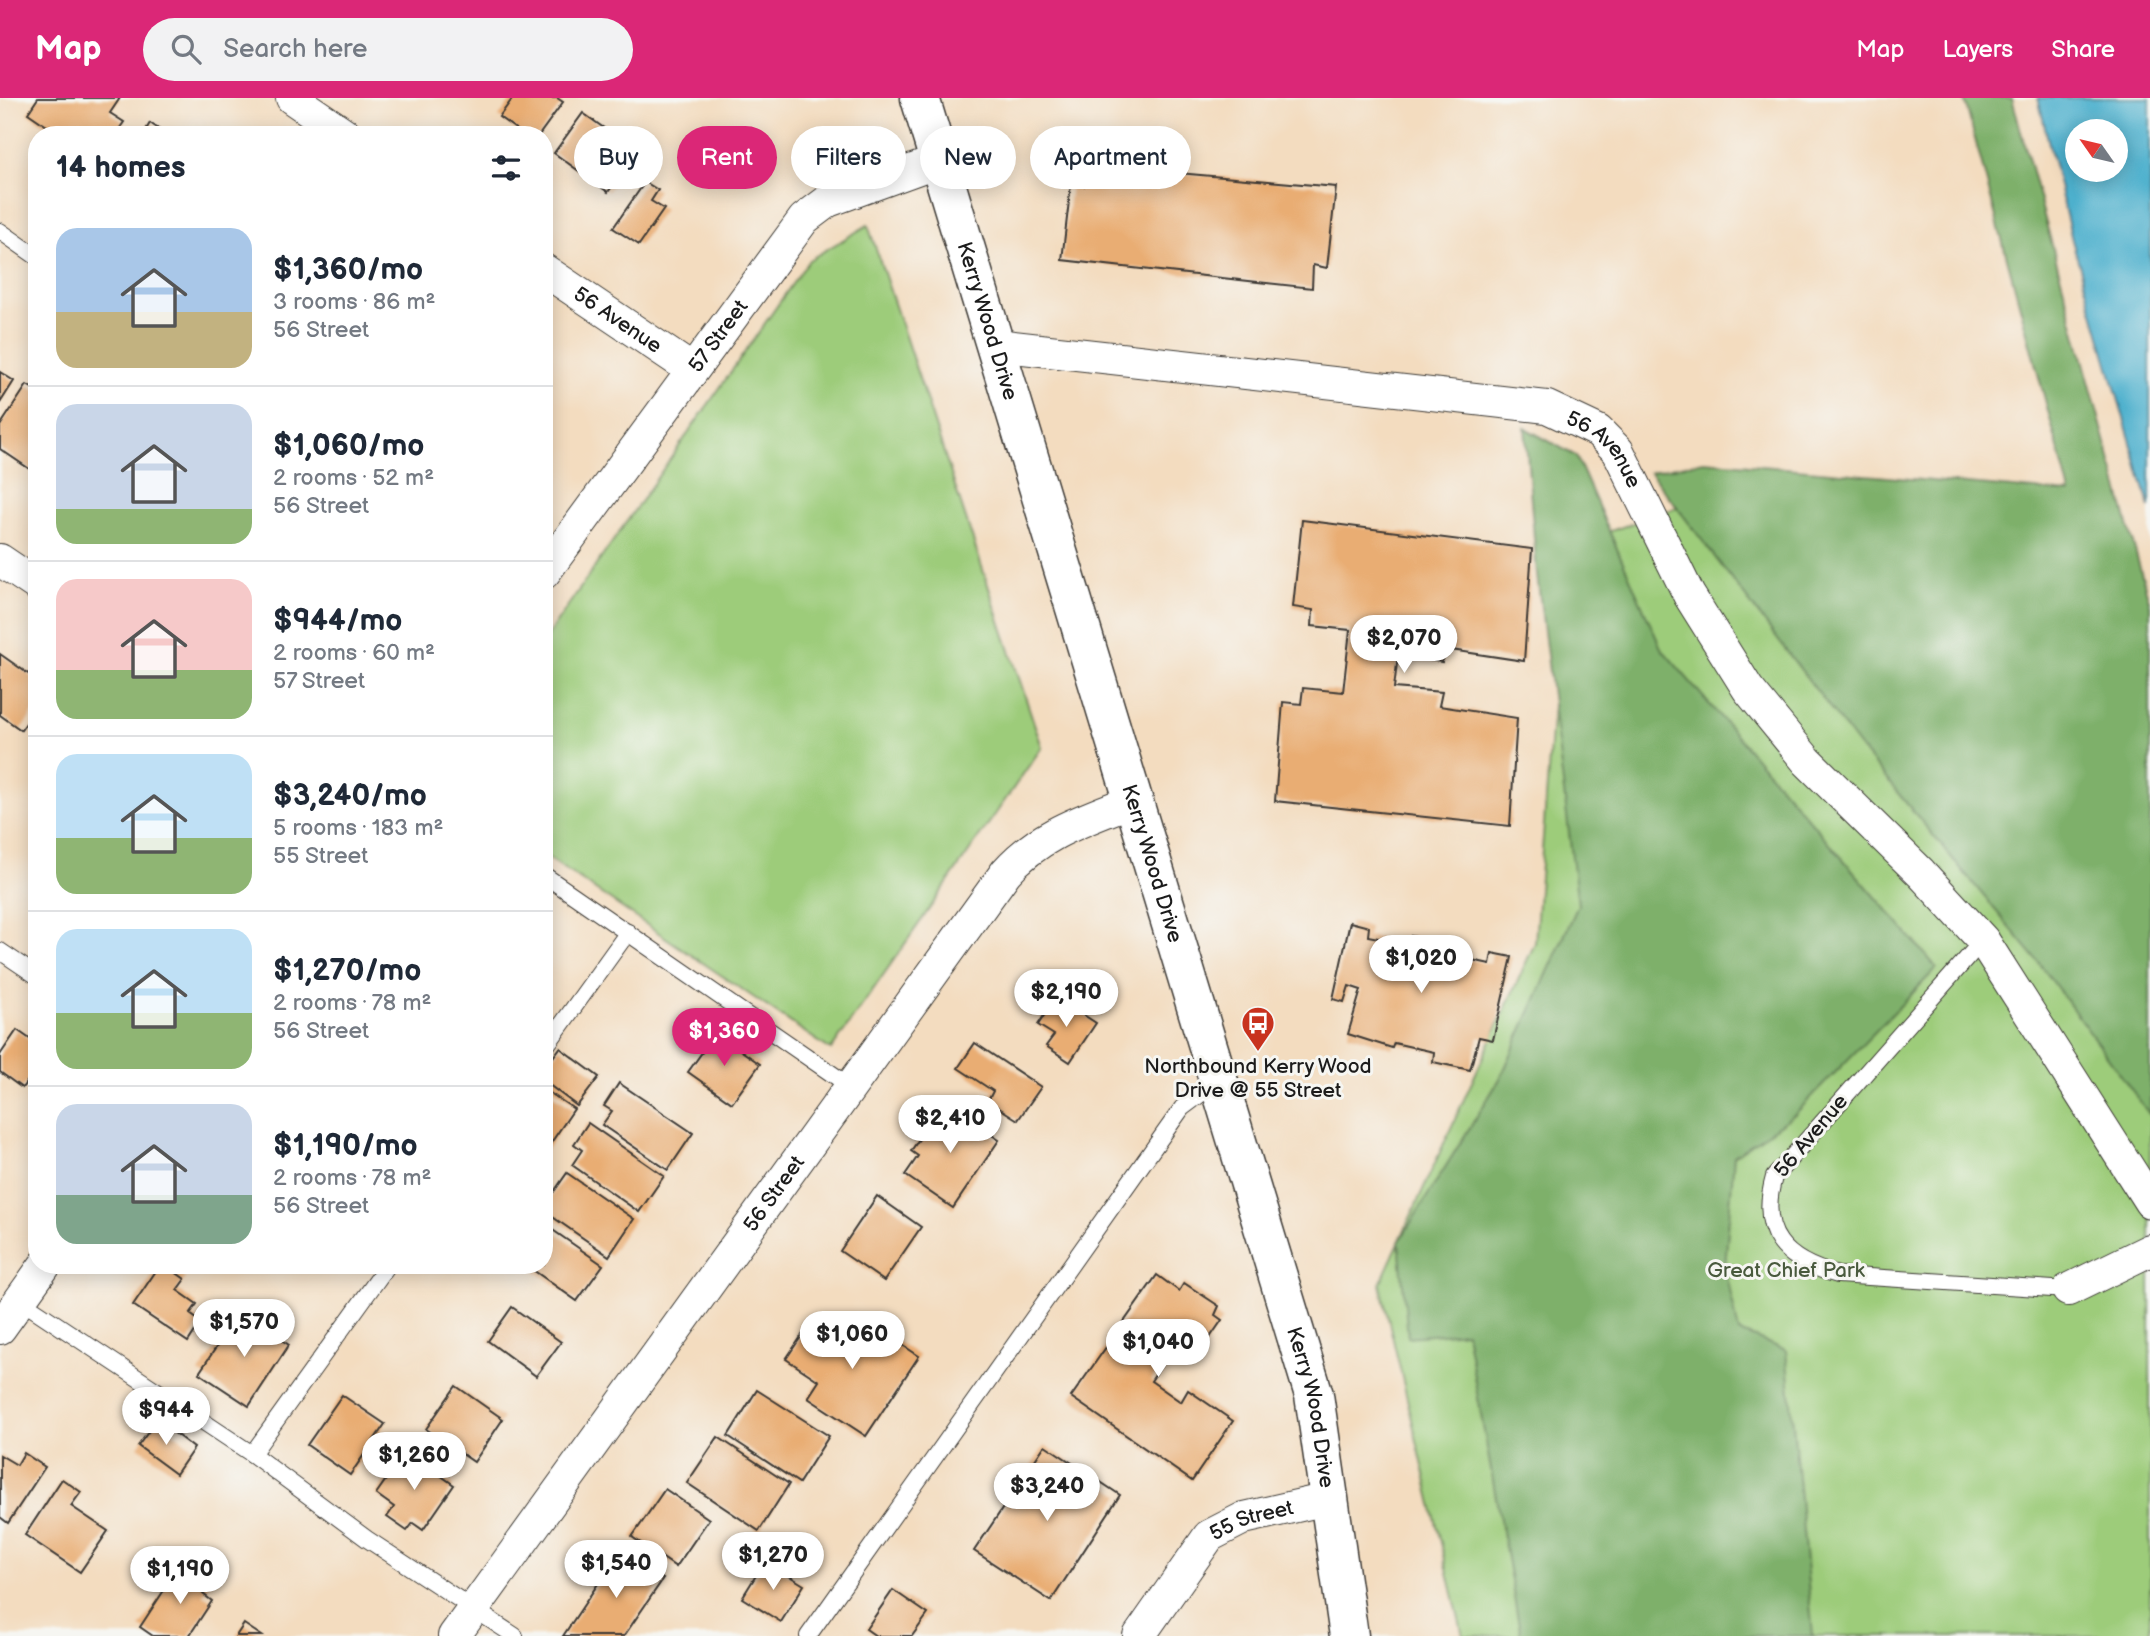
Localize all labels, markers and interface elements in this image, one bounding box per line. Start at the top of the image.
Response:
search box [143,18,633,81]
text: Map [35,29,101,69]
icon: search [167,30,205,68]
text: Search here [223,34,367,65]
text: Map [1856,35,1904,64]
text: Layers [1942,35,2013,64]
text: Share [2051,35,2115,64]
north arrow [2065,119,2128,182]
map controls [2065,119,2128,182]
chip: Buy [574,126,663,189]
chip: Rent [677,126,777,189]
chip: Filters [791,126,906,189]
chip: New [920,126,1016,189]
chip: Apartment [1030,126,1191,189]
icon: filters [487,149,525,187]
text: 14 homes [56,150,185,186]
street label: Kerry Wood Drive [952,239,1024,403]
text: $1,360/mo [273,252,423,288]
icon: home [112,256,196,340]
street label: 56 Avenue [569,281,667,358]
text: 3 rooms · 86 m² [273,288,435,316]
street label: 57 Street [683,294,753,377]
text: 56 Street [273,316,369,344]
street label: 56 Avenue [1562,405,1647,492]
text: $1,060/mo [273,428,424,464]
icon: home [112,432,196,516]
text: 2 rooms · 52 m² [273,464,434,492]
text: 56 Street [273,492,369,520]
text: $944/mo [273,603,402,639]
icon: home [112,607,196,691]
pin: $2,070 [1347,616,1461,675]
text: $2,070 [1366,624,1442,652]
text: 2 rooms · 60 m² [273,639,435,667]
text: 57 Street [273,667,365,695]
text: $3,240/mo [273,778,427,814]
street label: Kerry Wood Drive [1117,781,1188,946]
icon: home [112,782,196,866]
text: 5 rooms · 183 m² [273,814,443,842]
text: 55 Street [273,842,368,870]
pin: $1,020 [1364,936,1478,995]
text: $1,020 [1385,944,1457,972]
text: $1,270/mo [273,953,421,989]
icon: home [112,957,196,1041]
pin: $2,190 [1009,970,1123,1029]
text: $2,190 [1030,978,1102,1006]
text: 2 rooms · 78 m² [273,989,431,1017]
bus stop icon: Northbound Kerry Wood Drive @ 55 Street [1239,1004,1277,1053]
pin: $1,360 [667,1009,781,1068]
text: 56 Street [273,1017,369,1045]
text: $1,360 [688,1017,760,1045]
place label: Northbound Kerry Wood Drive @ 55 Street [1144,1054,1372,1103]
street label: 56 Avenue [1769,1089,1853,1183]
pin: $2,410 [893,1096,1007,1155]
text: $2,410 [914,1104,986,1132]
text: $1,190/mo [273,1128,418,1164]
icon: home [112,1132,196,1216]
street label: 56 Street [738,1150,810,1236]
text: 2 rooms · 78 m² [273,1164,431,1192]
text: 56 Street [273,1192,369,1220]
park label: Great Chief Park [1707,1258,1865,1283]
pin: $1,570 [187,1300,301,1359]
text: $1,570 [209,1308,279,1336]
pin: $1,060 [795,1312,909,1371]
text: $1,060 [816,1320,888,1348]
pin: $1,040 [1101,1320,1215,1379]
street label: Kerry Wood Drive [1282,1324,1340,1489]
text: $1,040 [1122,1328,1194,1356]
pin: $944 [125,1388,207,1447]
text: $944 [138,1396,194,1424]
pin: $1,260 [357,1432,471,1492]
text: $1,260 [378,1441,450,1469]
pin: $3,240 [990,1464,1104,1523]
text: $3,240 [1010,1472,1084,1500]
street label: 55 Street [1205,1495,1296,1546]
pin: $1,270 [716,1532,830,1592]
pin: $1,540 [559,1540,673,1600]
text: $1,270 [738,1541,808,1569]
pin: $1,190 [123,1546,237,1606]
text: $1,540 [580,1549,652,1577]
text: $1,190 [146,1555,214,1583]

